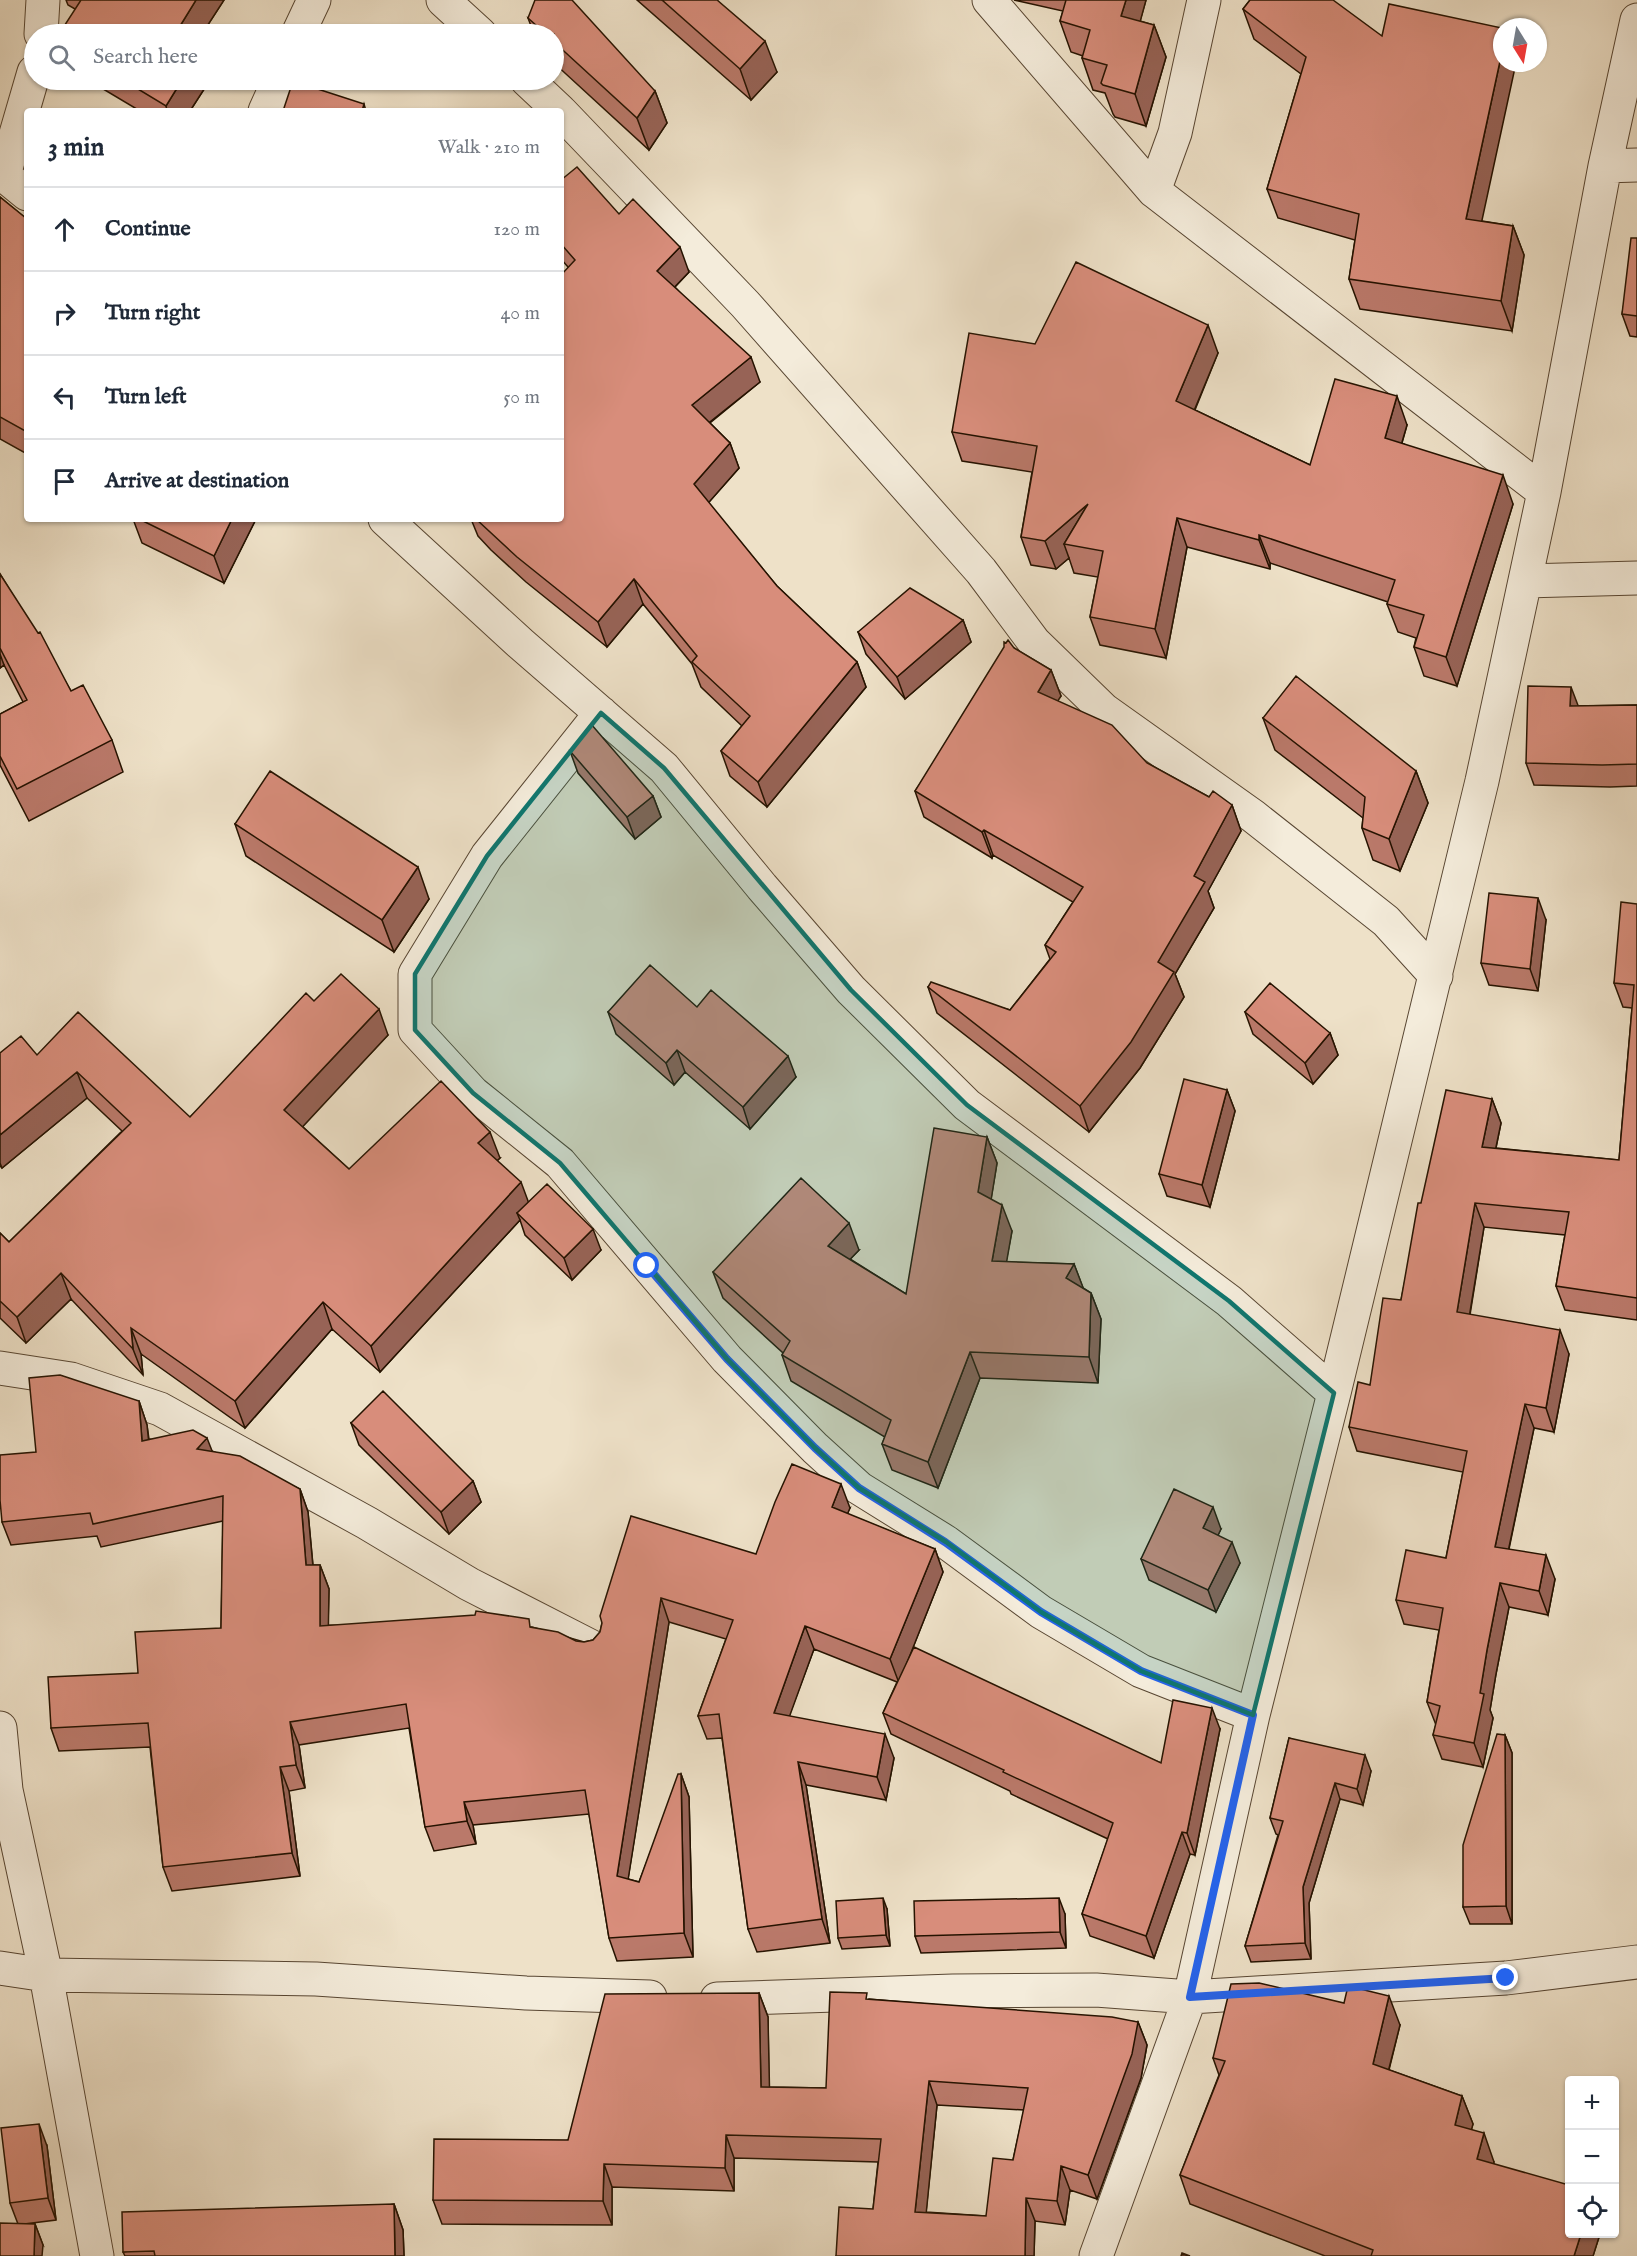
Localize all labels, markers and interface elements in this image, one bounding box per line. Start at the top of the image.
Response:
north arrow [1493,18,1547,72]
search box [24,24,564,90]
icon: search [45,41,78,74]
text: Search here [93,43,198,71]
text: 3 min [48,131,104,164]
text: Walk · 210 m [438,135,540,160]
icon: ahead [48,213,81,246]
text: Continue [105,215,191,243]
text: 120 m [494,217,540,242]
icon: right [48,297,81,330]
text: Turn right [105,299,200,327]
text: 40 m [501,301,540,326]
icon: left [48,381,81,414]
text: Turn left [105,383,187,411]
text: 50 m [503,385,540,410]
icon: arrive [48,465,81,498]
text: Arrive at destination [105,467,289,495]
route start [633,1252,659,1278]
route end [1492,1964,1518,1990]
map controls [1565,2076,1619,2238]
button: + [1565,2076,1619,2130]
button: − [1565,2130,1619,2184]
button: locate [1565,2184,1619,2238]

